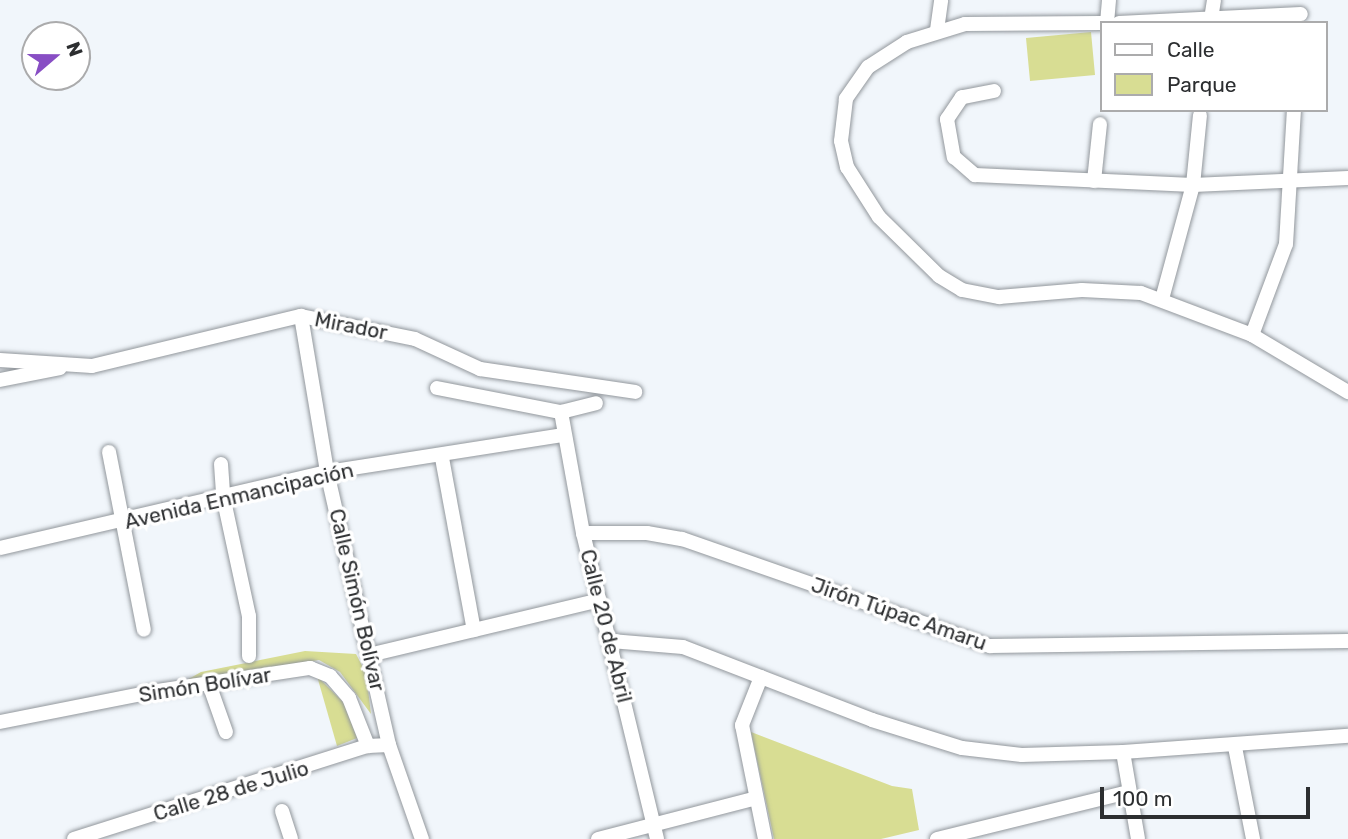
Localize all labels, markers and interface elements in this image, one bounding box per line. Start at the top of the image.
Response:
north arrow [21,21,91,91]
legend [1100,21,1327,112]
text: Calle [1167,37,1215,62]
text: N [61,39,87,60]
text: Parque [1167,72,1237,97]
street label: Mirador [312,307,390,345]
street label: Avenida Enmancipación [122,457,356,535]
street label: Calle Simón Bolívar [324,506,390,694]
street label: Calle 20 de Abril [575,546,637,706]
street label: Jirón Túpac Amaru [807,572,991,656]
street label: Simón Bolívar [137,662,273,708]
street label: Calle 28 de Julio [150,755,312,827]
scale bar [1103,772,1313,816]
text: 100 m [1113,786,1172,811]

